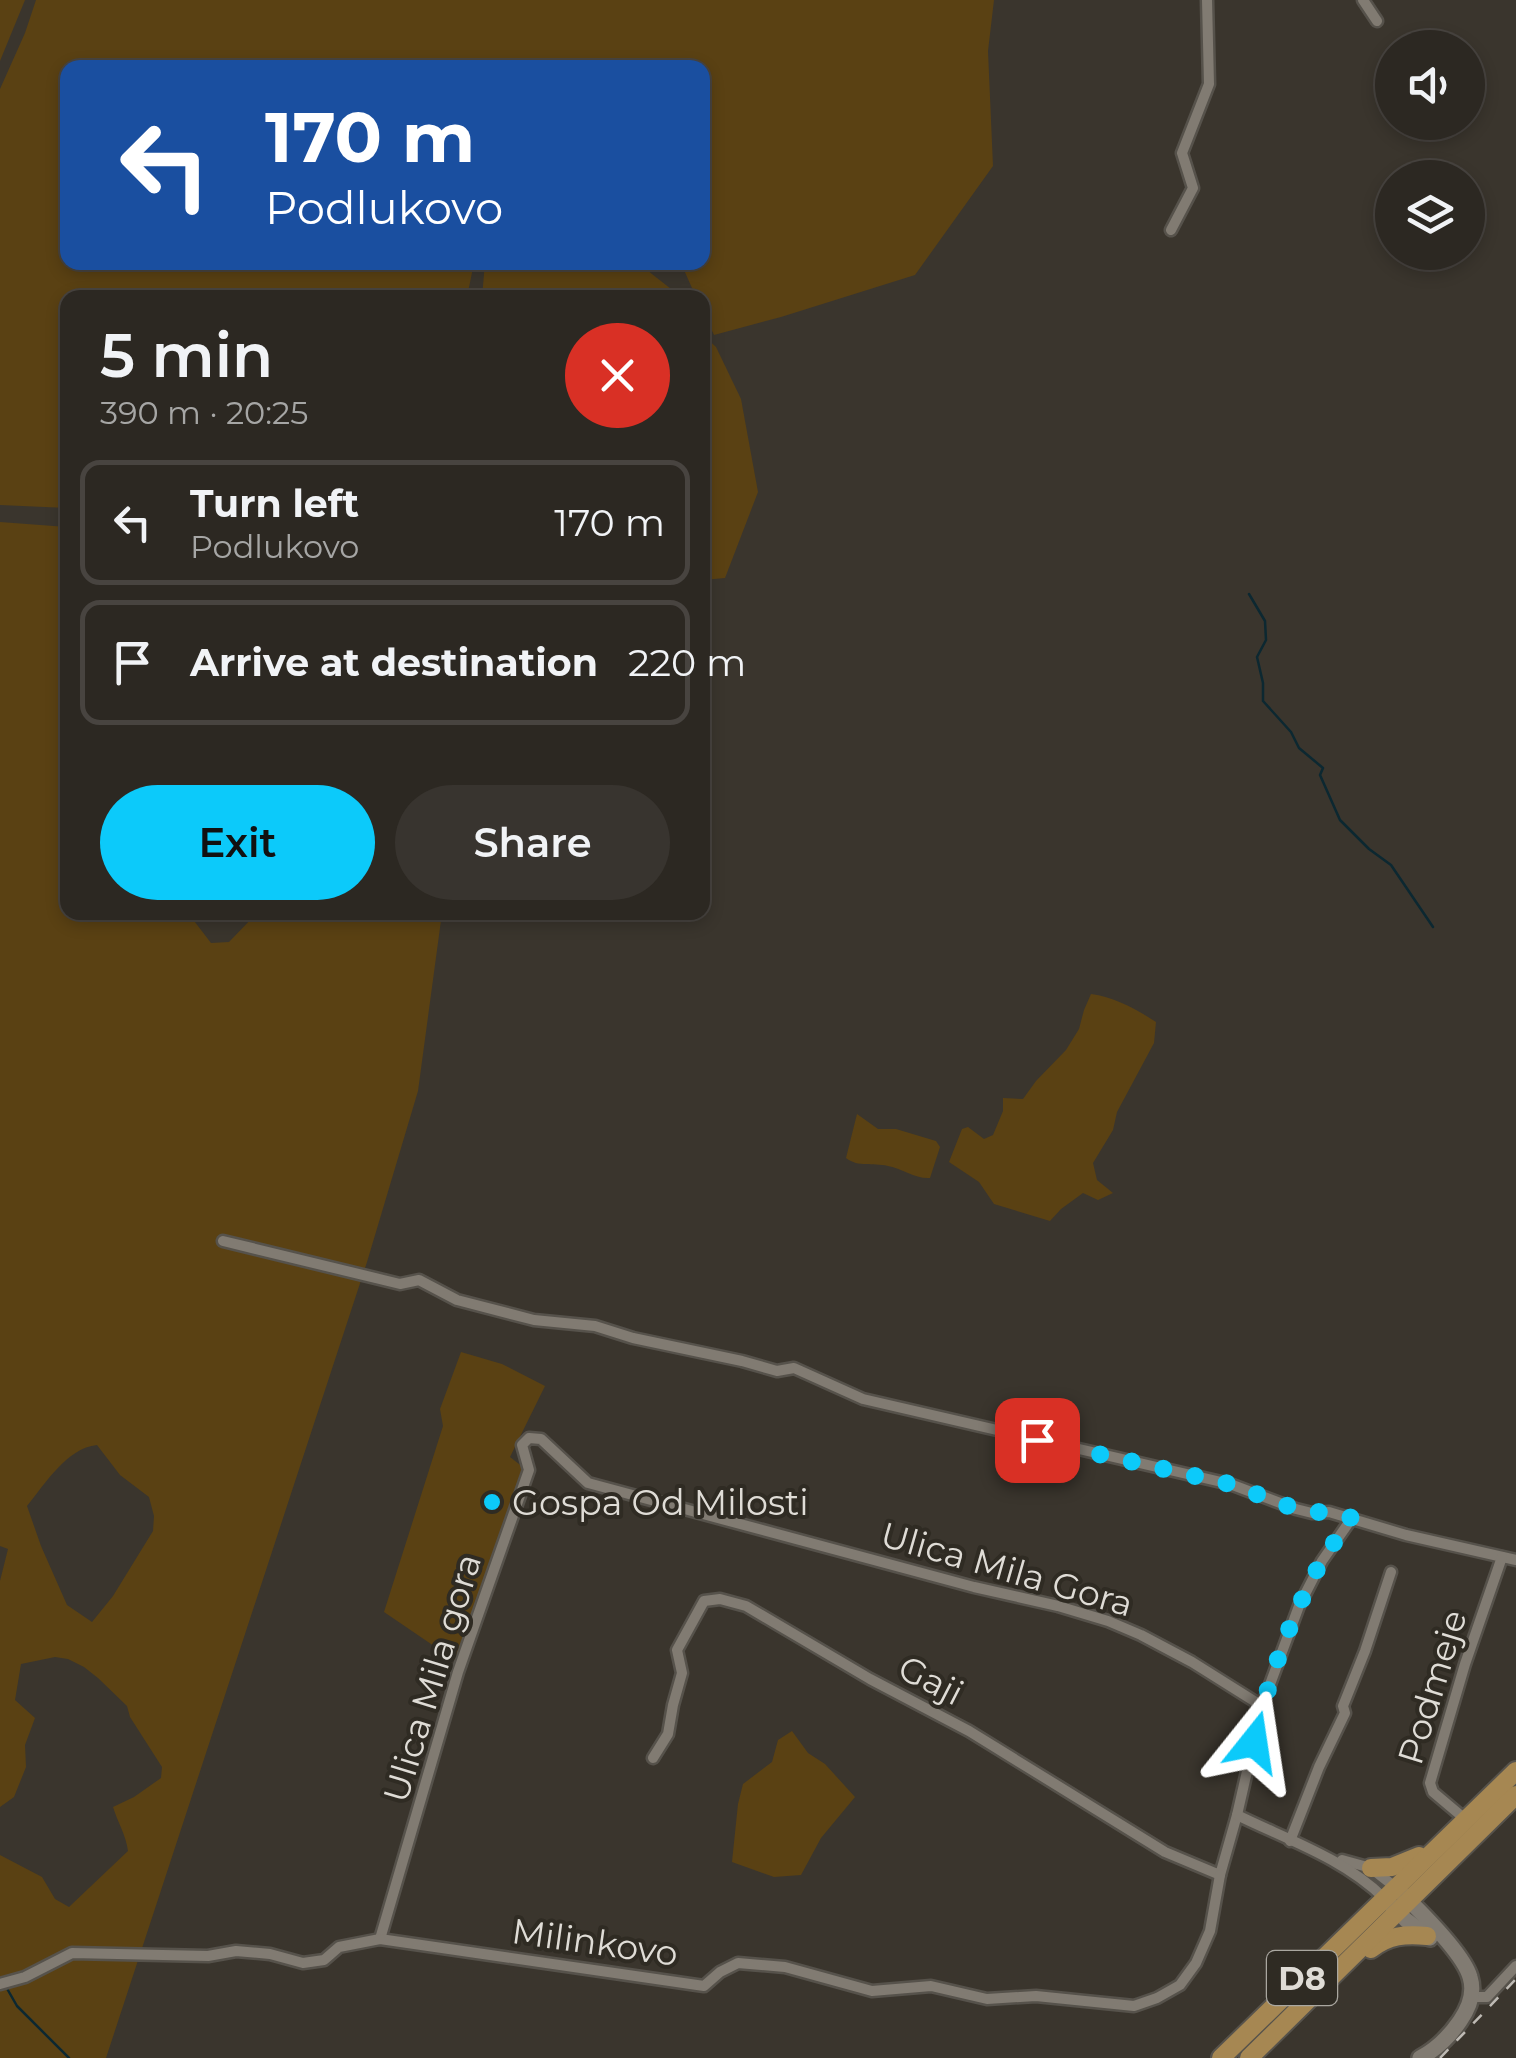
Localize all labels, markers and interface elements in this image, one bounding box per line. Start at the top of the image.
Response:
map controls [1375,30,1485,270]
button: sound [1375,30,1485,140]
text: 170 m [265,94,475,180]
icon: left [100,100,230,230]
button: layers [1375,160,1485,270]
text: Podlukovo [265,180,503,235]
text: 5 min [100,319,273,392]
button: close [565,323,670,428]
text: 390 m · 20:25 [100,393,308,432]
text: Turn left [190,480,359,527]
icon: left [105,495,160,550]
text: 170 m [554,499,665,546]
text: Podlukovo [190,527,359,566]
icon: arrive [105,635,160,690]
text: Arrive at destination [190,639,598,686]
text: 220 m [628,639,746,686]
button: Exit [100,785,375,900]
button: Share [395,785,670,900]
pin [995,1398,1080,1483]
icon: arrive [1010,1413,1065,1468]
place label: Gospa Od Milosti [512,1481,809,1524]
marker: Gospa Od Milosti [481,1491,503,1513]
street label: Ulica Mila Gora [876,1512,1138,1626]
street label: Ulica Mila gora [374,1549,490,1807]
street label: Podmeje [1388,1605,1476,1769]
street label: Gaji [892,1646,970,1714]
position arrow [1202,1690,1306,1794]
street label: Milinkovo [509,1909,681,1975]
road number: D8 [1267,1951,1337,2005]

